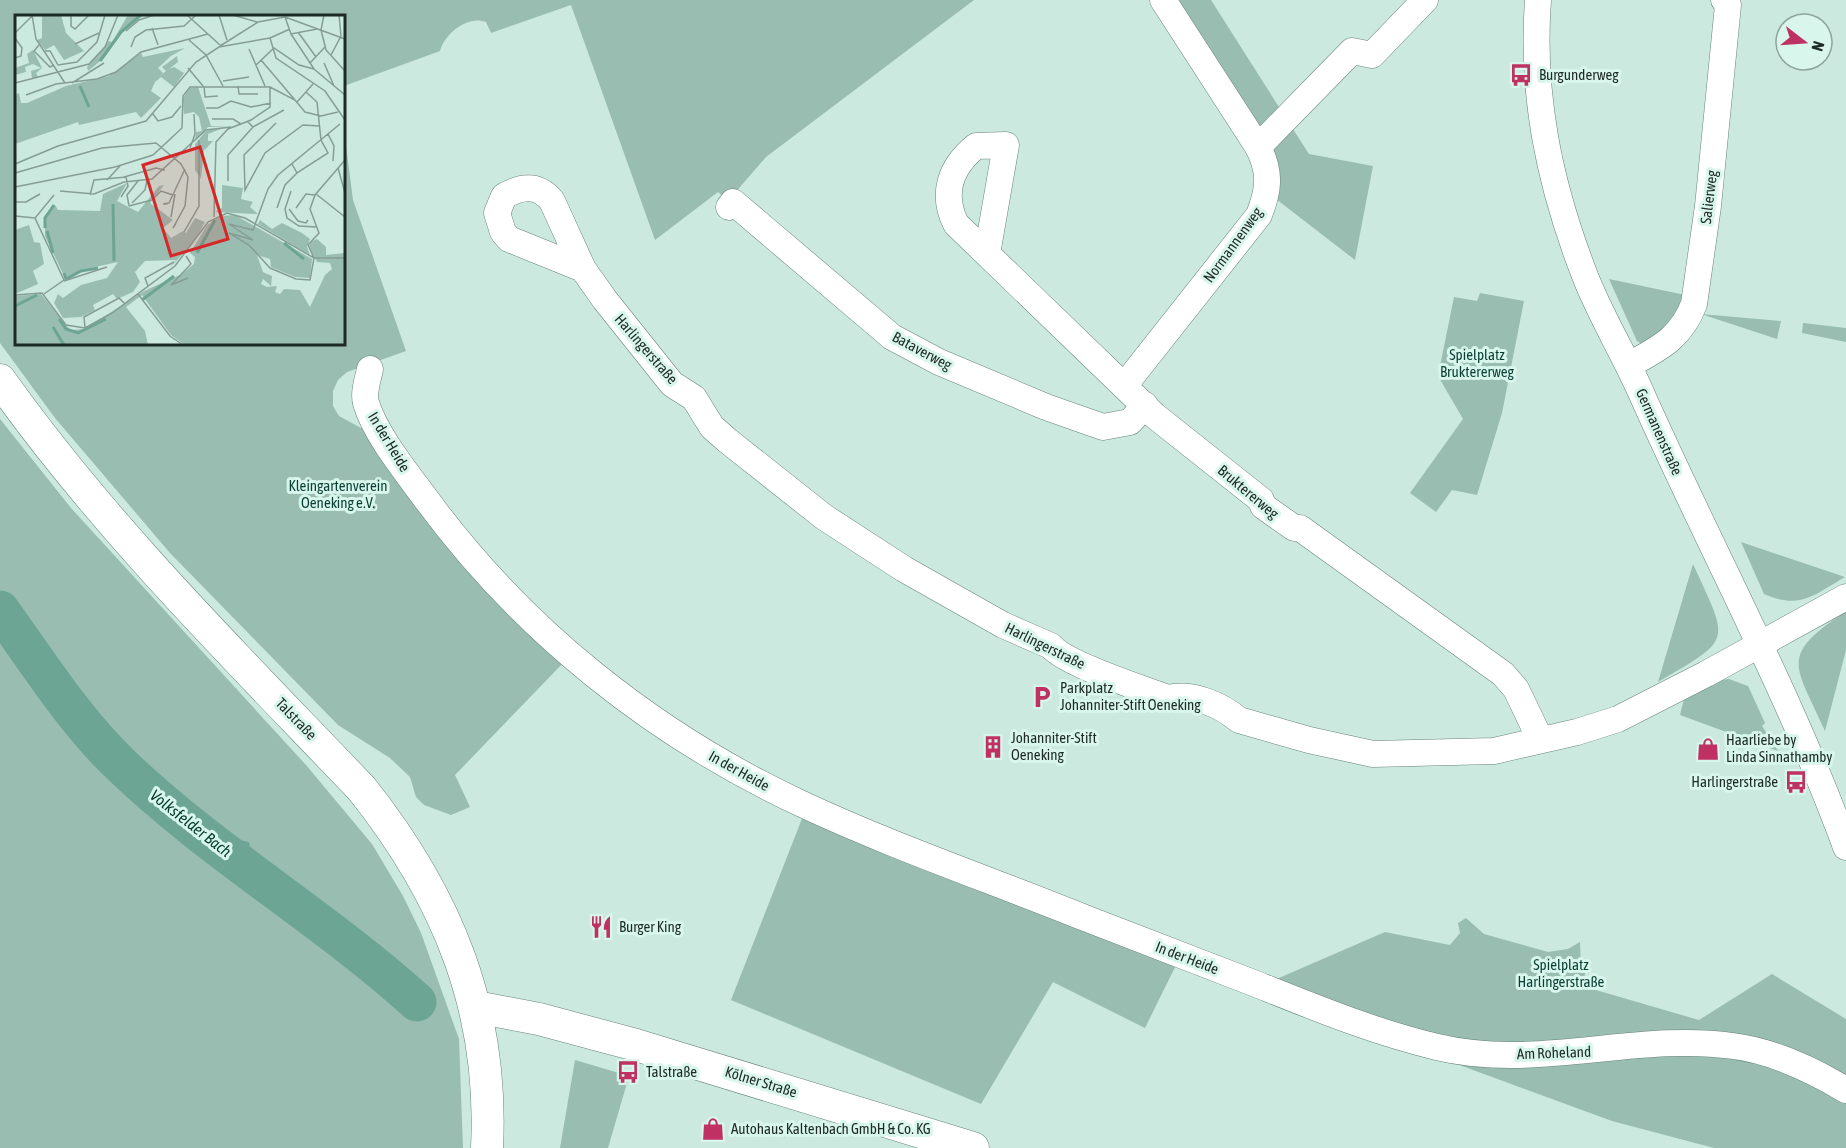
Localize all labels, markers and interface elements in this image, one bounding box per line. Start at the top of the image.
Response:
north arrow [1774,12,1834,72]
inset map [15,15,345,345]
text: N [1808,39,1828,54]
bus stop icon: Burgunderweg [1508,62,1534,88]
place label: Burgunderweg [1539,66,1619,83]
street label: Salierweg [1697,169,1720,225]
street label: Normannenweg [1200,203,1266,286]
street label: Harlingerstraße [611,310,681,387]
street label: Bataverweg [890,328,955,374]
park label: Spielplatz Bruktererweg [1440,346,1515,380]
street label: Germanenstraße [1633,386,1686,478]
street label: In der Heide [365,409,414,475]
street label: Bruktererweg [1214,461,1283,522]
park label: Kleingartenverein Oeneking e.V. [288,477,388,511]
street label: Harlingerstraße [1002,619,1088,672]
place label: Parkplatz Johanniter-Stift Oeneking [1060,679,1201,713]
parking icon: Parkplatz Johanniter-Stift Oeneking [1029,684,1055,710]
street label: Talstraße [273,694,320,743]
place label: Johanniter-Stift Oeneking [1011,729,1097,763]
place label: Haarliebe by Linda Sinnathamby [1726,731,1832,765]
building icon: Johanniter-Stift Oeneking [980,734,1006,760]
shop icon: Haarliebe by Linda Sinnathamby [1695,736,1721,762]
street label: In der Heide [706,747,773,794]
bus stop icon: Harlingerstraße [1783,769,1809,795]
place label: Harlingerstraße [1691,773,1778,790]
water label: Volksfelder Bach [147,786,235,860]
restaurant icon: Burger King [588,914,614,940]
place label: Burger King [619,918,682,935]
street label: In der Heide [1153,938,1221,977]
park label: Spielplatz Harlingerstraße [1518,956,1605,990]
street label: Am Roheland [1517,1043,1591,1062]
bus stop icon: Talstraße [615,1059,641,1085]
place label: Talstraße [646,1063,697,1080]
street label: Kölner Straße [723,1063,799,1101]
shop icon: Autohaus Kaltenbach GmbH & Co. KG [700,1116,726,1142]
place label: Autohaus Kaltenbach GmbH & Co. KG [731,1120,931,1137]

